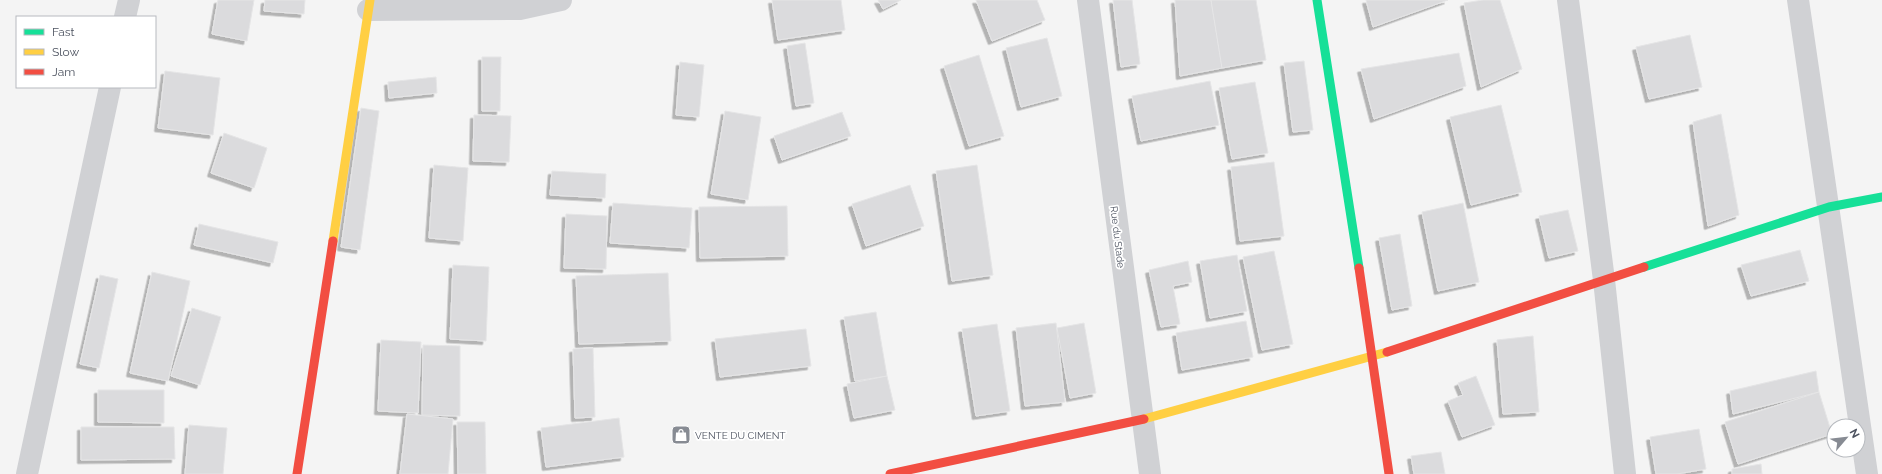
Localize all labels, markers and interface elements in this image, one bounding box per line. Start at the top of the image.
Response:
legend [16,16,156,88]
text: Fast [52,25,75,39]
text: Slow [52,45,79,59]
text: Jam [52,65,75,79]
street label: Rue du Stade [1108,205,1127,269]
north arrow [1826,418,1866,458]
shop icon: VENTE DU CIMENT [670,424,692,446]
text: N [1847,427,1862,440]
place label: VENTE DU CIMENT [695,430,786,441]

